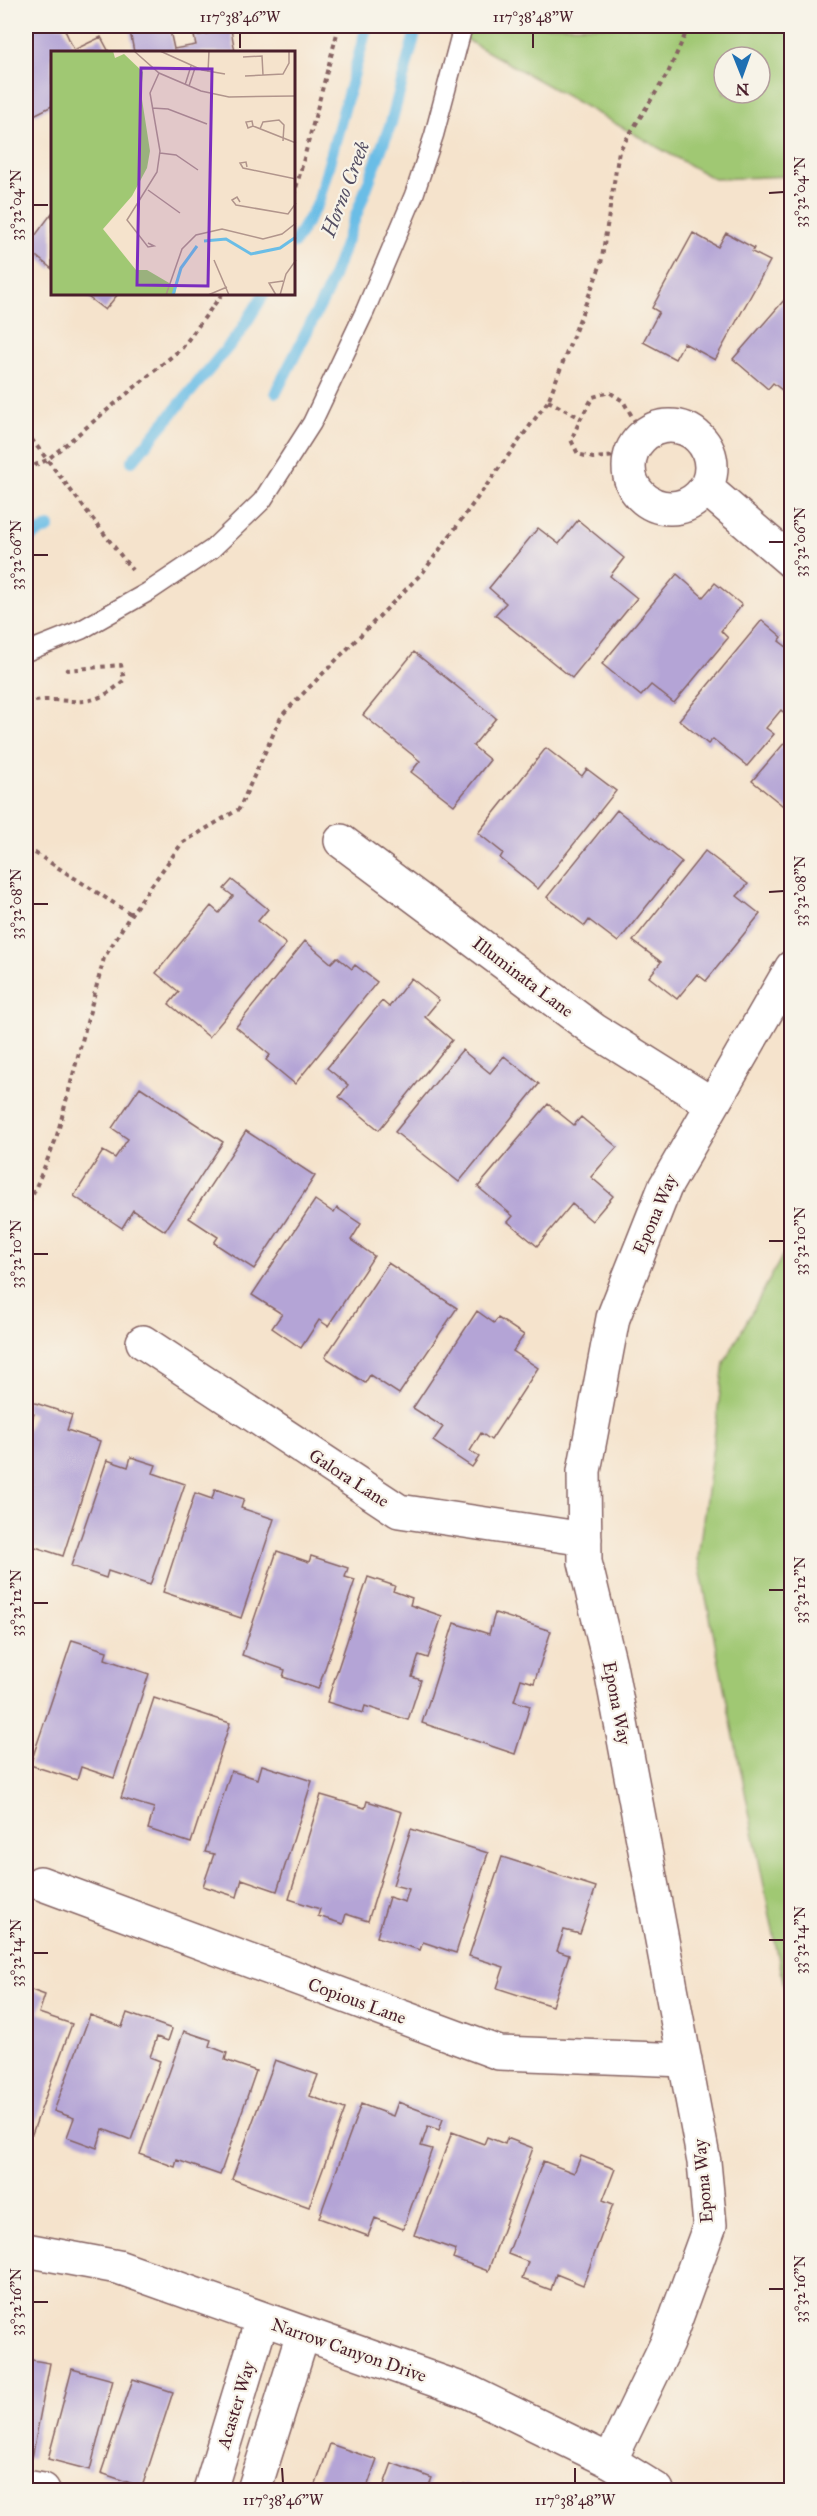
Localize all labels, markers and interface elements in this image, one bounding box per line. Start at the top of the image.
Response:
text: 117°38'46"W [200,8,281,26]
text: 117°38'48"W [493,8,574,26]
north arrow [712,45,772,105]
inset map [51,51,296,296]
text: N [735,80,749,99]
water label: Horno Creek [315,138,374,241]
text: 33°32'04"N [791,156,809,228]
text: 33°32'04"N [7,169,25,241]
text: 33°32'06"N [791,506,809,577]
text: 33°32'06"N [7,519,25,590]
text: 33°32'08"N [791,855,809,926]
text: 33°32'08"N [7,868,25,939]
street label: Illuminata Lane [468,932,578,1022]
street label: Epona Way [628,1170,682,1257]
text: 33°32'10"N [791,1206,809,1275]
text: 33°32'10"N [7,1219,25,1288]
street label: Galora Lane [305,1444,393,1512]
text: 33°32'12"N [791,1556,809,1624]
text: 33°32'12"N [7,1569,25,1637]
street label: Epona Way [598,1659,636,1747]
text: 33°32'14"N [791,1905,809,1974]
text: 33°32'14"N [7,1918,25,1987]
street label: Copious Lane [305,1973,409,2029]
street label: Epona Way [688,2137,718,2224]
text: 33°32'16"N [791,2255,809,2323]
text: 33°32'16"N [7,2268,25,2336]
street label: Narrow Canyon Drive [269,2313,429,2387]
street label: Acaster Way [212,2358,260,2452]
text: 117°38'46"W [243,2491,324,2509]
text: 117°38'48"W [535,2491,616,2509]

